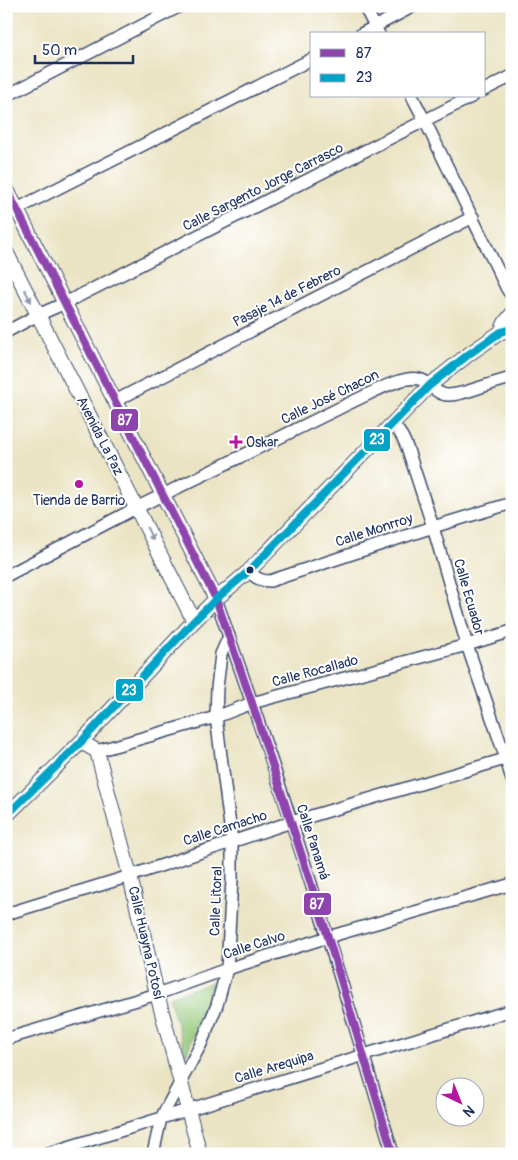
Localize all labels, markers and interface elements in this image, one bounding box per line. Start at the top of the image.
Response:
scale bar [35,32,132,64]
legend [310,32,486,98]
text: 50 m [42,41,77,60]
text: 87 [356,44,372,63]
text: 23 [356,68,372,87]
street label: Calle Sargento Jorge Carrasco [180,139,346,235]
street label: Pasaje 14 de Febrero [230,261,344,331]
one-way arrow [24,288,32,303]
street label: Calle José Chacon [278,366,382,428]
street label: Avenida La Paz [73,394,127,478]
line badge: 87 [110,408,139,432]
text: 87 [118,412,133,429]
line badge: 23 [363,428,391,452]
text: 23 [369,431,385,448]
place label: Oskar [246,434,279,451]
marker: Oskar [230,436,242,448]
marker: Tienda de Barrio [73,478,85,490]
place label: Tienda de Barrio [33,492,126,509]
street label: Calle Monrroy [333,509,415,551]
one-way arrow [146,527,154,541]
street label: Calle Ecuador [450,557,488,637]
unlabelled marker [245,565,255,575]
street label: Calle Rocallado [270,651,360,691]
line badge: 23 [115,678,144,702]
text: 23 [121,682,137,699]
street label: Calle Panamá [293,802,333,882]
street label: Calle Camacho [181,806,269,850]
street label: Calle Litoral [206,866,226,936]
street label: Calle Huayna Potosí [125,884,167,1002]
line badge: 87 [303,892,332,916]
text: 87 [310,896,325,913]
street label: Calle Calvo [221,927,288,963]
street label: Calle Arequipa [232,1047,316,1087]
north arrow [436,1078,486,1128]
text: N [459,1102,478,1121]

